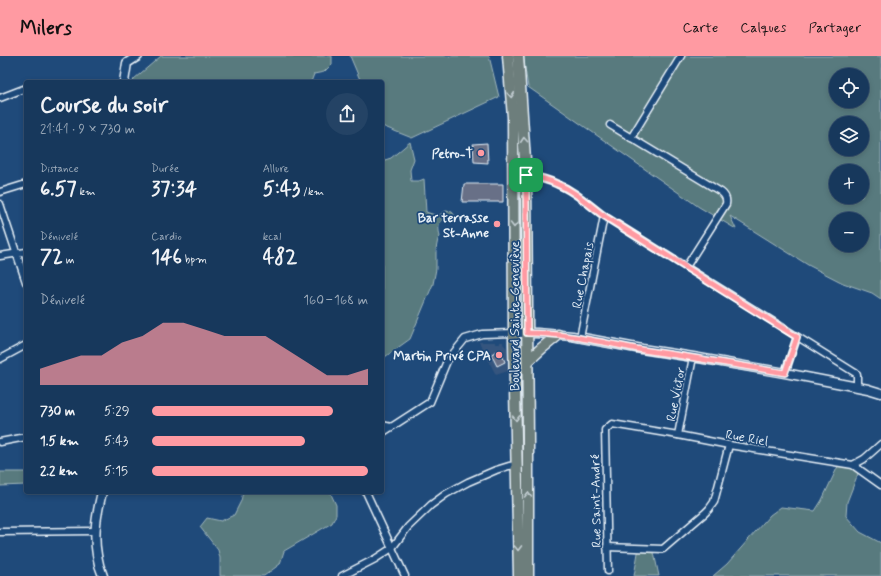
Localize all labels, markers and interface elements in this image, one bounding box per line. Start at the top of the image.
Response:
text: Milers [20,16,72,41]
text: Carte [682,19,718,37]
text: Calques [740,19,786,37]
text: Partager [808,19,861,37]
map controls [829,68,869,252]
button: locate [829,68,869,108]
text: Course du soir [40,92,168,120]
one-way arrow [507,92,516,98]
button: share [326,93,368,135]
button: layers [829,116,869,156]
text: 21:41 · 9 × 730 m [40,121,135,138]
one-way arrow [520,137,529,143]
place label: Petro-T [432,146,473,163]
marker: Petro-T [476,148,486,158]
pin [509,158,543,192]
text: Distance [40,162,79,176]
text: Durée [151,162,179,176]
text: Allure [263,162,289,176]
icon: arrive [515,164,537,186]
button: + [829,164,869,204]
text: 6.57 [40,176,76,203]
text: 37:34 [151,176,197,203]
text: 5:43 [263,176,300,203]
text: km [76,185,96,199]
text: /km [300,185,324,199]
place label: Bar terrasse St-Anne [418,210,490,242]
button: − [829,212,869,252]
marker: Bar terrasse St-Anne [492,219,502,229]
one-way arrow [510,222,518,228]
text: Dénivelé [40,230,78,244]
text: Cardio [151,230,182,244]
text: kcal [263,230,281,244]
street label: Rue Chapais [569,240,598,310]
street label: Boulevard Sainte-Geneviève [507,241,524,391]
text: 72 [40,244,63,271]
text: 146 [151,244,182,271]
text: 482 [263,244,297,271]
text: m [63,253,74,267]
text: bpm [182,253,207,267]
text: Dénivelé [40,292,85,309]
text: 160–168 m [303,292,368,309]
place label: Martin Privé CPA [393,348,491,365]
marker: Martin Privé CPA [494,350,504,360]
street label: Rue Victor [663,365,690,423]
text: 730 m [40,403,75,420]
text: 5:29 [104,403,129,420]
one-way arrow [511,415,520,421]
street label: Rue Riel [724,426,769,451]
text: 1.5 km [40,433,79,450]
text: 5:43 [104,433,128,450]
street label: Rue Saint-André [587,454,606,548]
text: 2.2 km [40,463,78,480]
text: 5:15 [104,463,128,480]
one-way arrow [524,492,532,498]
one-way arrow [514,545,522,551]

